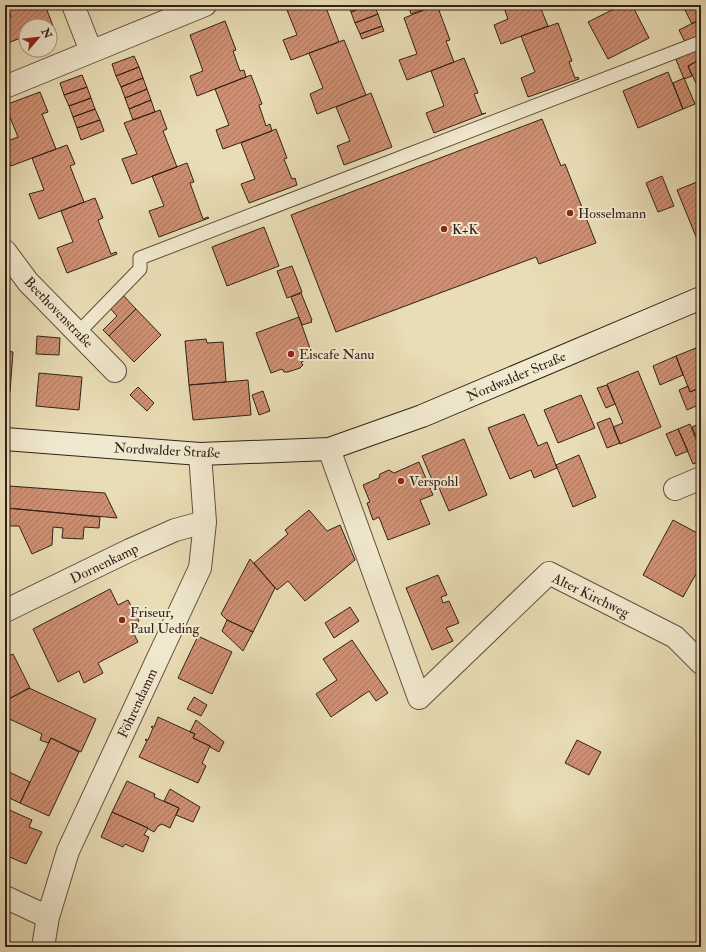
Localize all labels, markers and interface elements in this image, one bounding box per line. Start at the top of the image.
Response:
north arrow [18,18,58,58]
text: N [38,25,55,42]
place label: Hosselmann [578,205,646,222]
marker: Hosselmann [565,208,575,218]
place label: K+K [452,221,479,238]
marker: K+K [439,224,449,234]
street label: Beethovenstraße [21,273,97,351]
place label: Eiscafe Nanu [299,346,375,363]
street label: Nordwalder Straße [464,348,569,405]
marker: Eiscafe Nanu [286,349,296,359]
street label: Nordwalder Straße [113,439,221,462]
place label: Verspohl [409,473,459,491]
marker: Verspohl [396,476,406,486]
street label: Dornenkamp [67,540,142,588]
street label: Alter Kirchweg [549,569,633,622]
place label: Friseur, Paul Ueding [130,604,200,637]
marker: Friseur, Paul Ueding [117,615,127,625]
street label: Föhrendamm [114,665,161,741]

